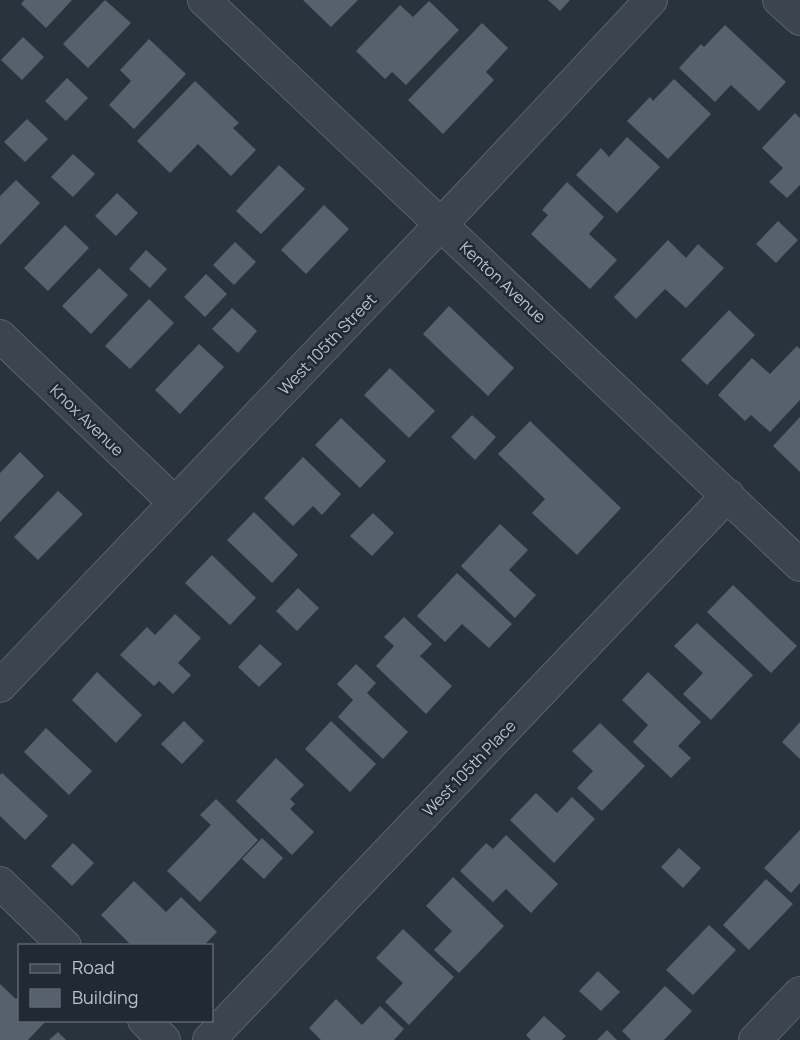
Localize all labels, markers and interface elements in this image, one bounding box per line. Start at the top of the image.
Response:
street label: Kenton Avenue [455,236,551,328]
street label: West 105th Street [273,289,381,399]
street label: Knox Avenue [45,379,129,461]
street label: West 105th Place [417,715,521,821]
legend [18,944,213,1022]
text: Road [72,955,115,979]
text: Building [72,985,138,1009]

